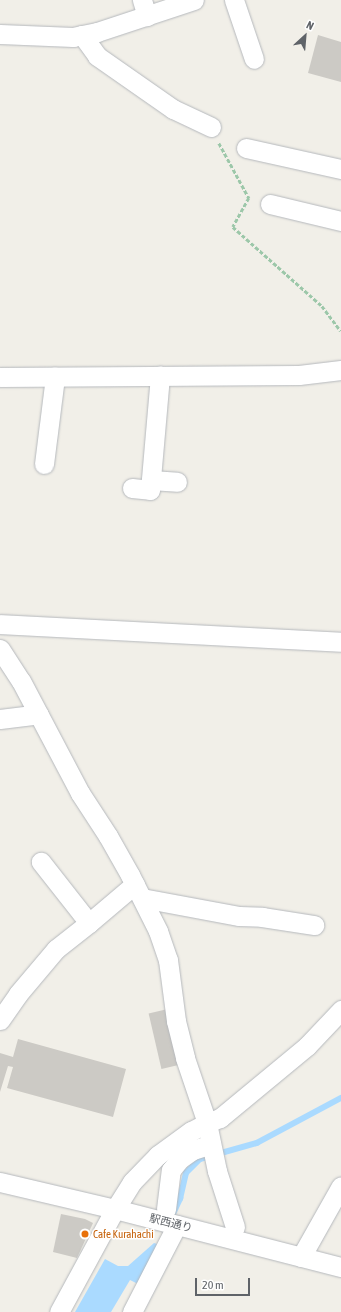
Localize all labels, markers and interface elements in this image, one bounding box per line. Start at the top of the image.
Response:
north arrow [285,16,325,56]
text: N [305,18,316,32]
street label: 駅西通り [148,1211,194,1235]
place label: Cafe Kurahachi [93,1227,154,1241]
marker: Cafe Kurahachi [80,1229,90,1239]
scale bar [197,1270,252,1296]
text: 20 m [202,1278,224,1292]

